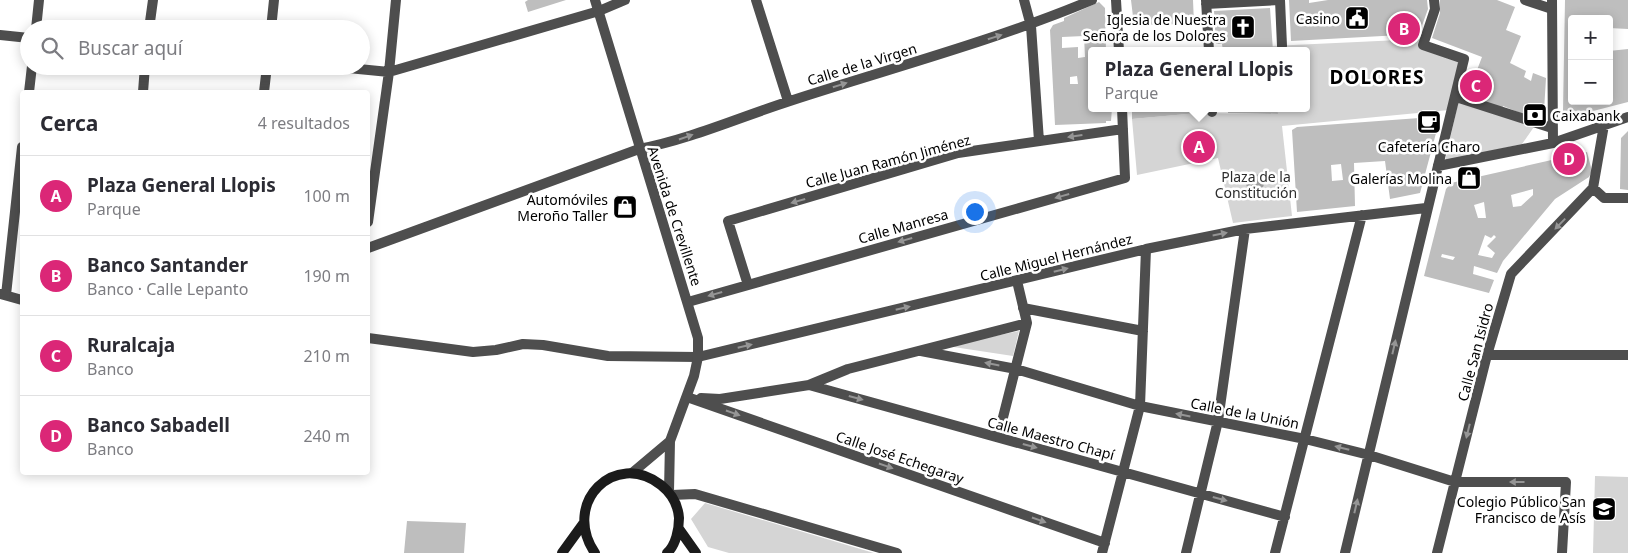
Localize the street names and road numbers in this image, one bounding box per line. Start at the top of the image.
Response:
street label: Calle de la Virgen [805,38,919,90]
street label: Calle Juan Ramón Jiménez [803,130,973,192]
street label: Avenida de Crevillente [643,144,707,288]
street label: Calle Manresa [856,204,950,248]
street label: Calle Miguel Hernández [978,229,1135,285]
street label: Calle San Isidro [1453,301,1497,403]
street label: Calle de la Unión [1189,393,1301,433]
street label: Calle Maestro Chapí [985,412,1117,464]
street label: Calle José Echegaray [834,426,967,488]

